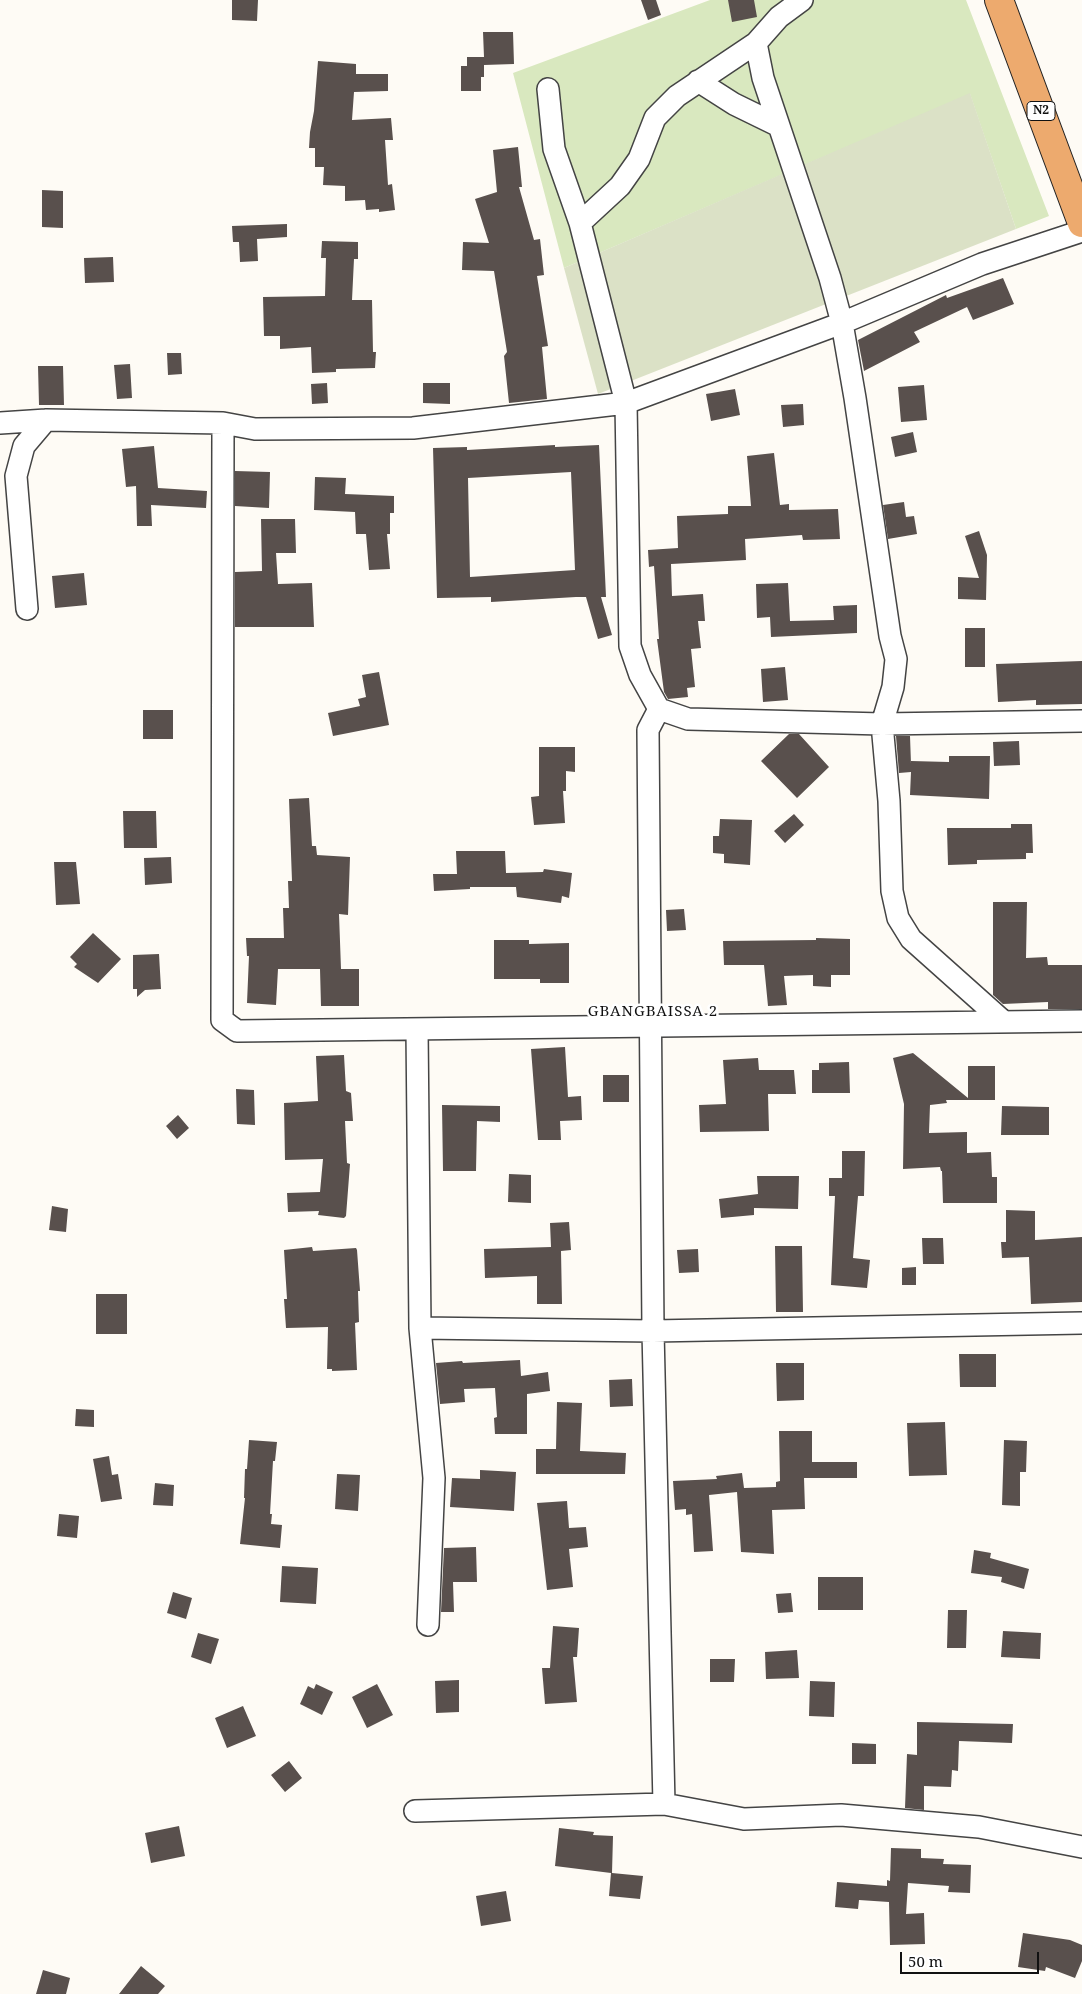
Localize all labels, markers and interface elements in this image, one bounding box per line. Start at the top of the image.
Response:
road number: N2 [1027,102,1055,120]
district label: GBANGBAISSA 2 [586,1003,720,1021]
scale bar [902,1942,1041,1974]
text: 50 m [908,1951,943,1971]

